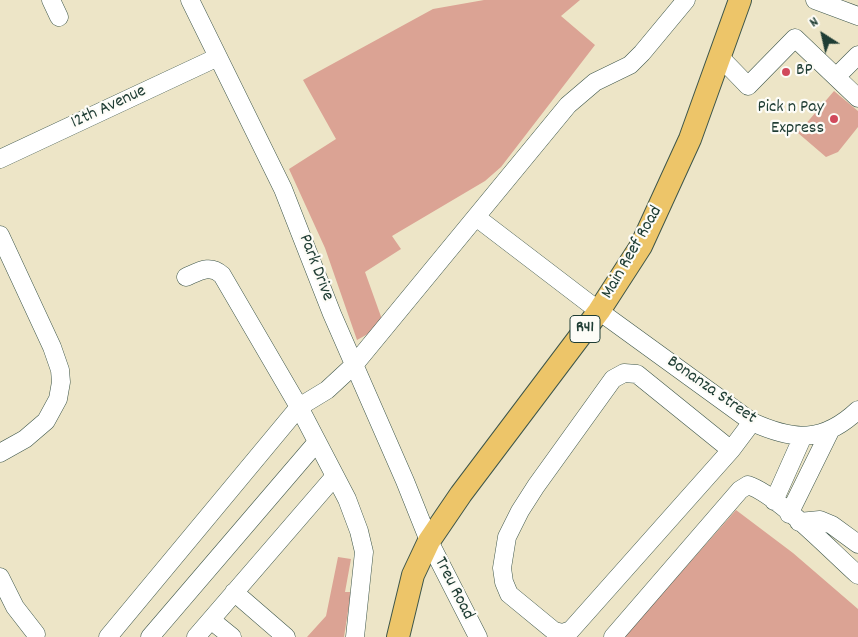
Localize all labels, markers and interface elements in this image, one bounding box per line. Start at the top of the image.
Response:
north arrow [798,10,848,60]
text: N [806,13,823,33]
place label: BP [796,61,813,83]
marker: BP [780,66,792,78]
street label: 12th Avenue [68,81,150,135]
place label: Pick n Pay Express [757,98,824,140]
marker: Pick n Pay Express [828,113,840,125]
street label: Main Reef Road [598,203,668,303]
street label: Park Drive [292,232,338,304]
road number: R41 [570,316,600,342]
street label: Bonanza Street [662,352,760,430]
street label: Treu Road [428,554,478,624]

